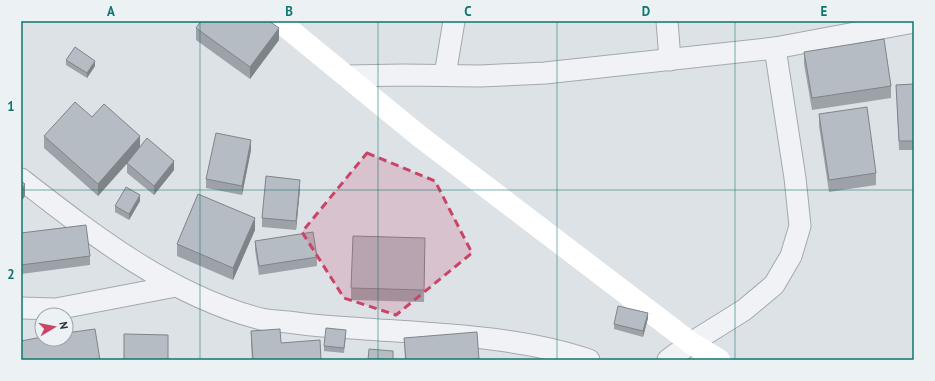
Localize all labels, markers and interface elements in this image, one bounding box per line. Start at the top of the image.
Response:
text: A [107,3,115,20]
text: B [285,3,293,20]
text: C [464,3,472,20]
text: D [642,3,650,20]
text: E [821,3,828,20]
text: 1 [7,98,15,115]
text: 2 [7,266,15,283]
north arrow [34,307,74,347]
text: N [56,320,71,330]

